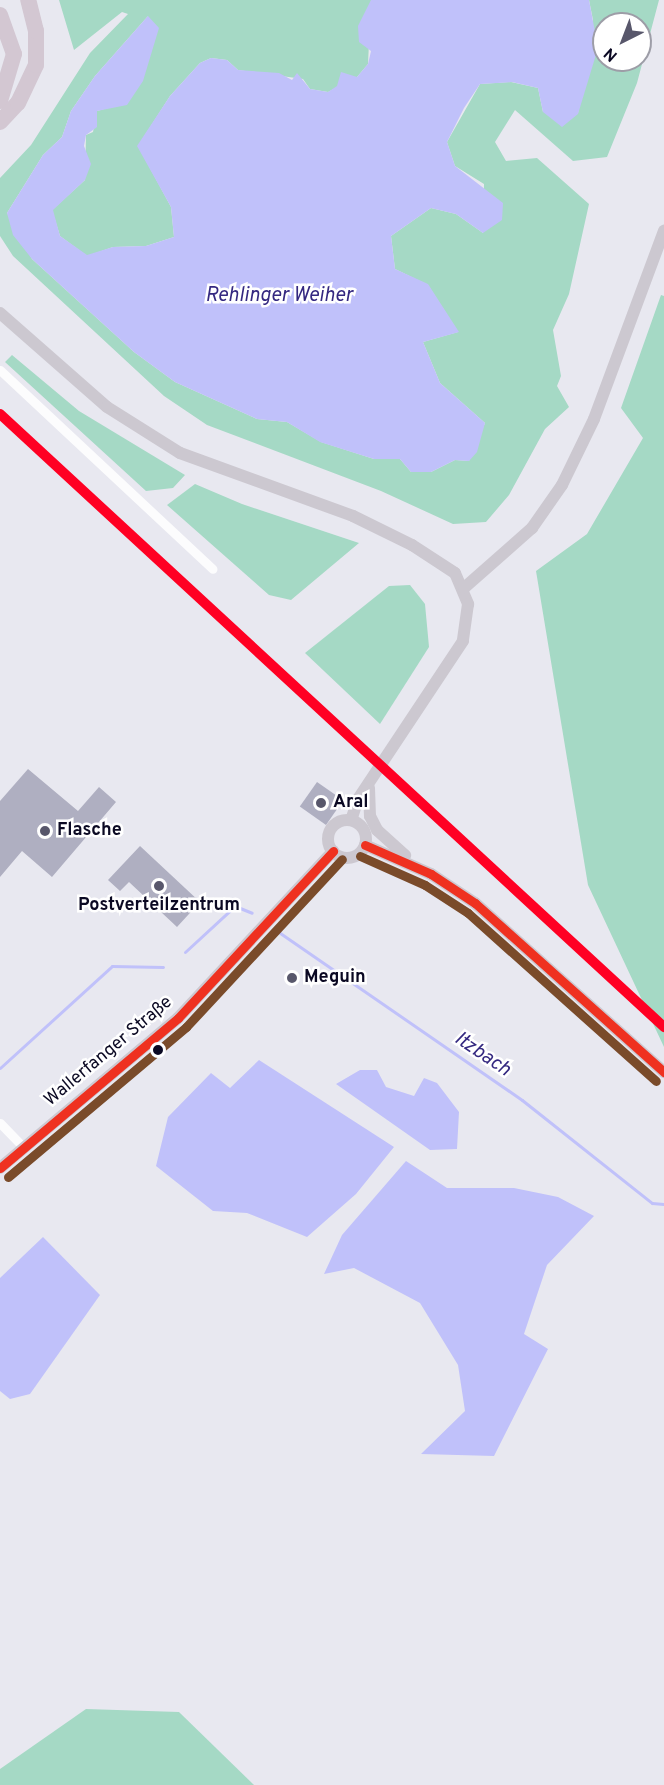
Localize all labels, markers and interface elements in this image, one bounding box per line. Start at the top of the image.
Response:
north arrow [592,12,652,72]
text: N [600,43,622,65]
water label: Rehlinger Weiher [205,284,353,308]
place label: Aral [333,792,368,814]
marker: Aral [314,796,328,810]
place label: Flasche [57,820,122,842]
marker: Flasche [38,824,52,838]
marker: Postverteilzentrum [152,879,166,893]
place label: Postverteilzentrum [78,895,240,917]
place label: Meguin [304,967,366,989]
marker: Meguin [285,971,299,985]
street label: Wallerfanger Straße [41,992,177,1112]
water label: Itzbach [449,1027,515,1083]
unlabelled marker [152,1044,164,1056]

